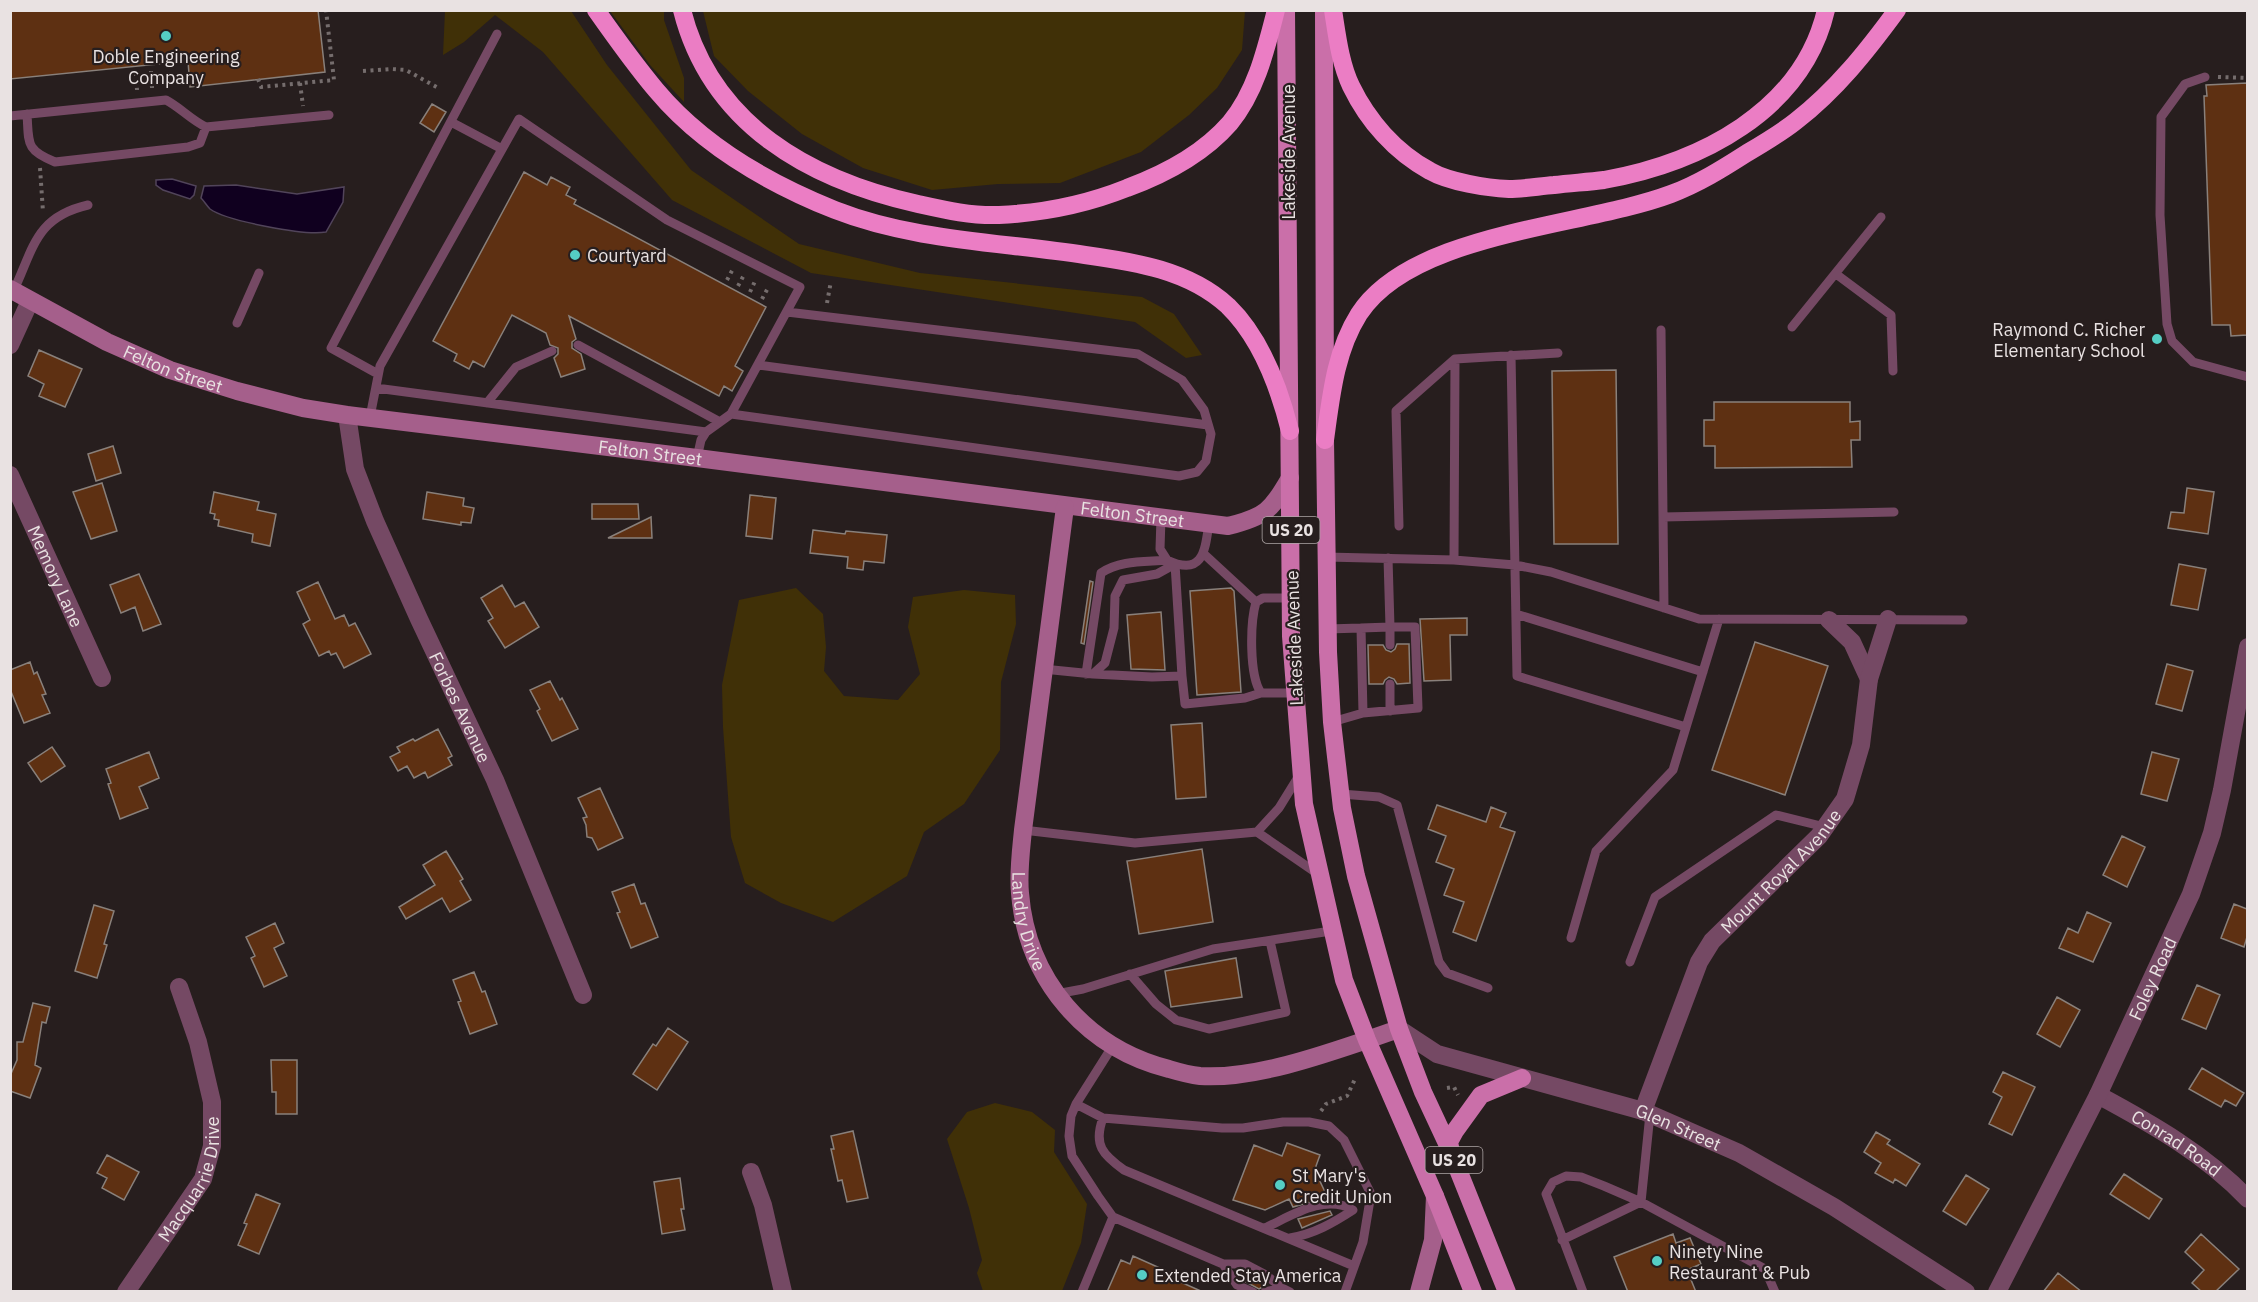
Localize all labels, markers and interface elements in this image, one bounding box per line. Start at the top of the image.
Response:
marker: Doble Engineering Company [159,29,173,43]
place label: Doble Engineering Company [92,45,240,89]
street label: Lakeside Avenue [1277,84,1300,220]
place label: Courtyard [587,244,667,267]
marker: Courtyard [568,248,582,262]
place label: Raymond C. Richer Elementary School [1992,318,2145,362]
marker: Raymond C. Richer Elementary School [2150,332,2164,346]
street label: Felton Street [120,339,226,397]
street label: Felton Street [597,434,704,470]
street label: Felton Street [1079,496,1186,532]
road number: US 20 [1262,517,1320,543]
street label: Memory Lane [23,522,89,631]
street label: Lakeside Avenue [1280,570,1308,706]
street label: Forbes Avenue [425,648,497,766]
street label: Mount Royal Avenue [1715,804,1846,938]
street label: Landry Drive [1008,871,1052,974]
street label: Foley Road [2123,933,2181,1024]
street label: Glen Street [1633,1098,1725,1155]
street label: Conrad Road [2127,1104,2226,1181]
street label: Macquarrie Drive [152,1116,224,1246]
road number: US 20 [1426,1147,1482,1173]
place label: St Mary's Credit Union [1292,1164,1392,1208]
marker: St Mary's Credit Union [1273,1178,1287,1192]
place label: Ninety Nine Restaurant & Pub [1669,1240,1810,1284]
marker: Ninety Nine Restaurant & Pub [1650,1254,1664,1268]
place label: Extended Stay America [1154,1264,1342,1287]
marker: Extended Stay America [1135,1268,1149,1282]

